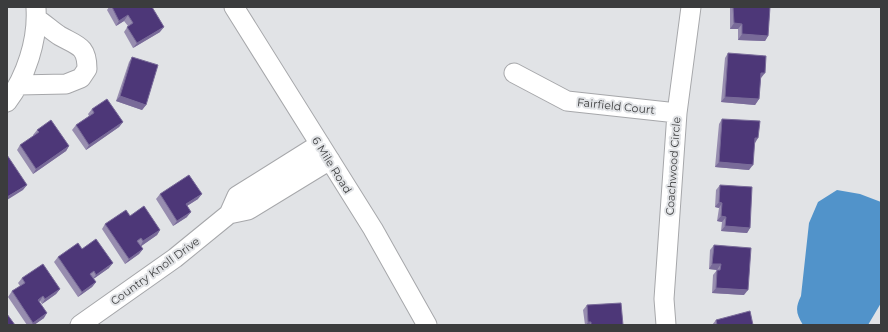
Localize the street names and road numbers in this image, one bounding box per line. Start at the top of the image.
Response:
street label: Fairfield Court [576,95,656,117]
street label: Coachwood Circle [663,116,683,216]
street label: 6 Mile Road [309,134,355,196]
street label: Country Knoll Drive [108,234,203,308]

